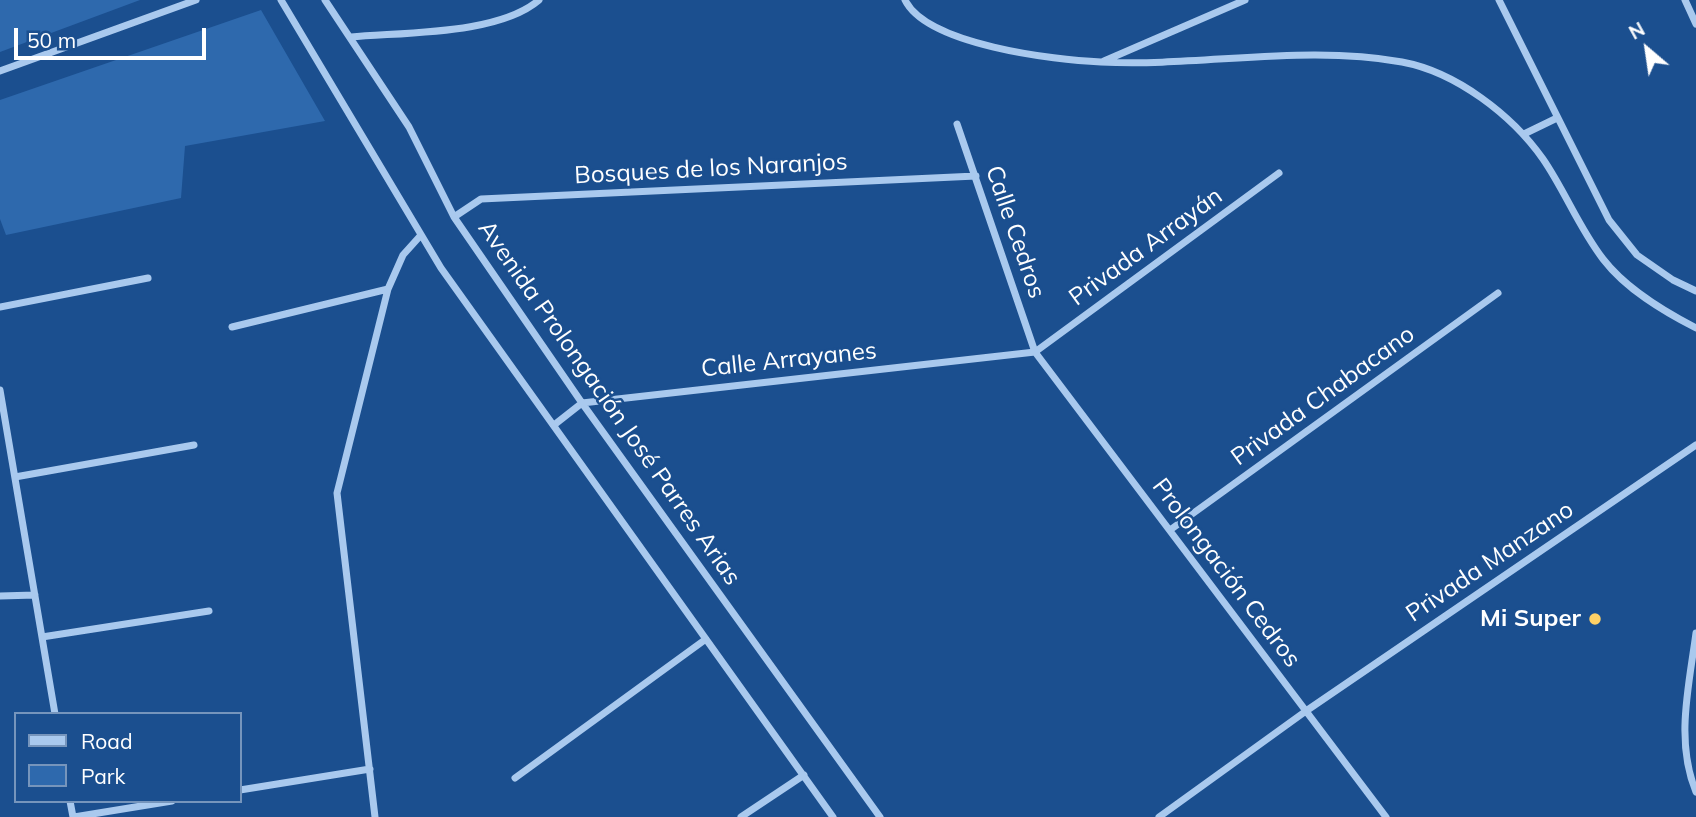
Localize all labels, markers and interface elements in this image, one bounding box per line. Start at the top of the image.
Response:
scale bar [18,14,210,58]
north arrow [1612,14,1682,84]
text: N [1625,17,1649,45]
text: 50 m [27,27,76,53]
street label: Bosques de los Naranjos [574,147,848,191]
street label: Calle Cedros [979,162,1051,302]
street label: Privada Arrayán [1064,182,1228,312]
street label: Avenida Prolongación José Parres Arias [472,215,746,591]
street label: Privada Chabacano [1226,320,1420,472]
street label: Calle Arrayanes [700,336,878,384]
street label: Prolongación Cedros [1146,473,1306,673]
street label: Privada Manzano [1401,495,1579,629]
place label: Mi Super [1480,605,1581,633]
marker: Mi Super [1587,611,1603,627]
legend [14,712,242,803]
text: Road [81,728,132,754]
text: Park [81,763,125,789]

